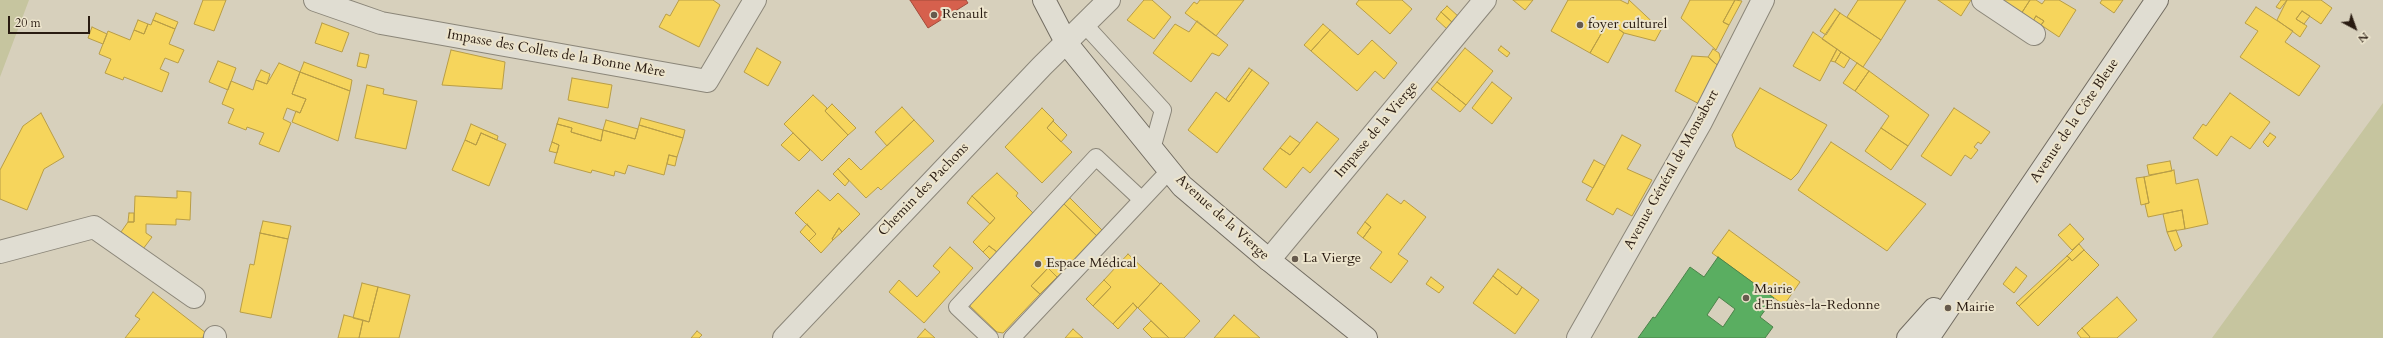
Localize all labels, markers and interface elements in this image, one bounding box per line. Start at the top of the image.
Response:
place label: Renault [942,7,988,23]
scale bar [10,8,92,34]
north arrow [2335,8,2375,48]
marker: Renault [929,10,939,20]
text: 20 m [15,15,41,31]
place label: foyer culturel [1588,17,1667,33]
marker: foyer culturel [1575,20,1585,30]
street label: Impasse des Collets de la Bonne Mère [445,26,667,82]
text: N [2355,29,2372,46]
street label: Avenue de la Côte Bleue [2027,56,2123,186]
street label: Impasse de la Vierge [1332,78,1422,182]
street label: Avenue Général de Monsabert [1621,87,1723,253]
street label: Chemin des Pachons [875,140,973,240]
street label: Avenue de la Vierge [1172,172,1272,264]
place label: La Vierge [1303,251,1361,267]
marker: La Vierge [1290,254,1300,264]
place label: Espace Médical [1046,256,1136,272]
marker: Espace Médical [1033,259,1043,269]
place label: Mairie d'Ensuès-la-Redonne [1754,282,1880,314]
marker: Mairie d'Ensuès-la-Redonne [1741,293,1751,303]
place label: Mairie [1956,300,1995,316]
marker: Mairie [1943,303,1953,313]

